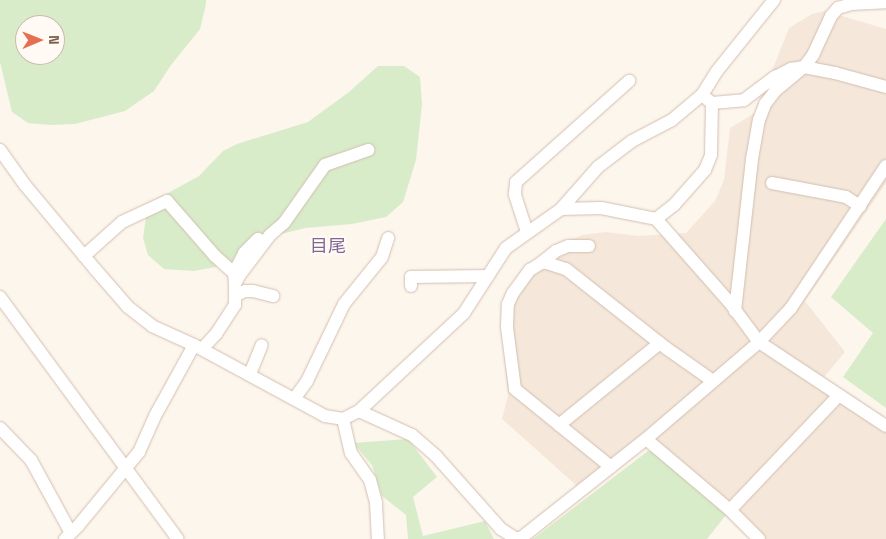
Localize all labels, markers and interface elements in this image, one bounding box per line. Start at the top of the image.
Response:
north arrow [15,15,65,65]
text: N [45,35,63,45]
district label: 目尾 [310,235,346,257]

